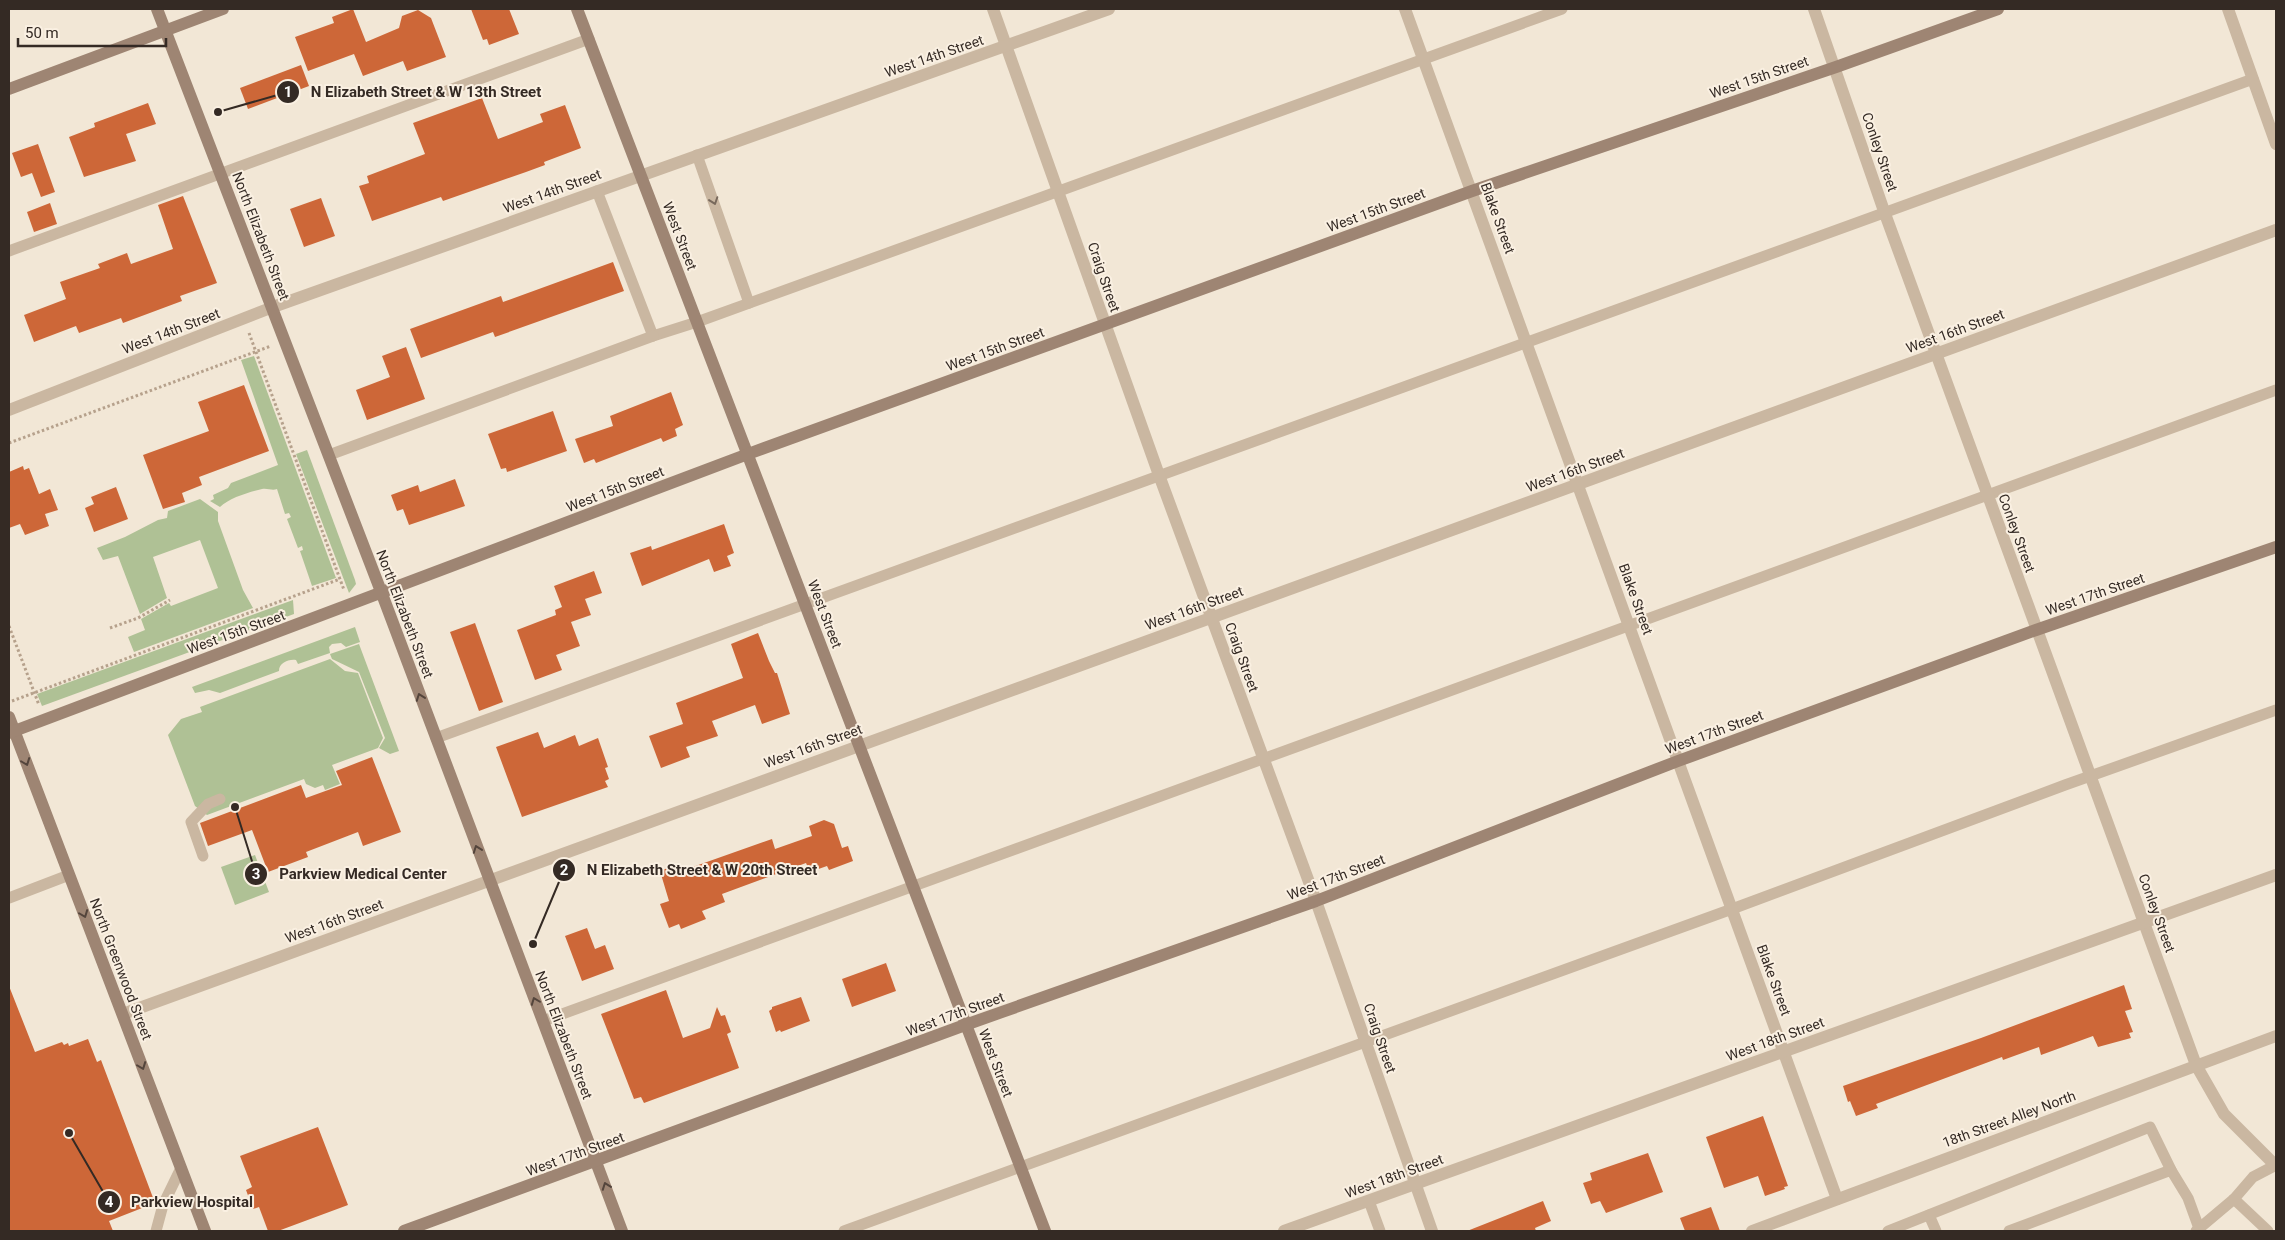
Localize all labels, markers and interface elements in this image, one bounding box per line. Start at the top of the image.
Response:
scale bar [18,15,165,47]
text: 50 m [25,24,59,42]
street label: West 14th Street [883,31,986,80]
street label: West 15th Street [1708,52,1811,101]
callout: N Elizabeth Street & W 13th Street [275,77,551,107]
text: 1 [284,83,292,101]
text: N Elizabeth Street & W 13th Street [311,83,541,101]
street label: Conley Street [1859,110,1901,194]
street label: West 14th Street [501,166,604,216]
street label: North Elizabeth Street [229,170,293,303]
street label: Blake Street [1478,180,1518,256]
street label: West 15th Street [1325,185,1428,235]
one-way arrow [708,196,718,205]
street label: West Street [660,200,700,273]
street label: Craig Street [1085,240,1124,314]
street label: West 14th Street [120,305,222,357]
street label: West 16th Street [1904,306,2007,356]
street label: West 15th Street [944,324,1047,374]
street label: West 16th Street [1524,445,1627,495]
street label: West 15th Street [564,463,666,515]
street label: Conley Street [1995,491,2039,575]
street label: North Elizabeth Street [373,548,437,681]
street label: Blake Street [1616,561,1656,637]
street label: West 17th Street [2044,569,2147,618]
street label: West Street [805,578,845,651]
street label: West 16th Street [1143,583,1246,633]
street label: West 15th Street [185,607,288,657]
street label: Craig Street [1222,620,1262,694]
one-way arrow [416,693,426,702]
street label: West 17th Street [1663,707,1766,757]
street label: West 16th Street [762,721,865,771]
one-way arrow [20,758,30,766]
one-way arrow [473,845,483,854]
street label: West 17th Street [1285,851,1387,903]
callout: N Elizabeth Street & W 20th Street [551,855,827,885]
callout: Parkview Medical Center [244,859,457,889]
text: 2 [560,861,569,879]
text: N Elizabeth Street & W 20th Street [587,861,817,879]
text: 3 [252,865,260,883]
text: Parkview Medical Center [279,865,447,883]
street label: Conley Street [2135,871,2179,955]
street label: North Greenwood Street [87,896,156,1042]
street label: West 16th Street [283,896,386,946]
one-way arrow [78,909,88,918]
street label: Blake Street [1754,942,1794,1018]
street label: North Elizabeth Street [532,969,596,1102]
street label: West 17th Street [904,989,1007,1039]
one-way arrow [531,997,541,1006]
street label: Craig Street [1361,1001,1400,1075]
street label: West 18th Street [1724,1014,1827,1064]
street label: West Street [976,1027,1016,1100]
one-way arrow [136,1061,146,1070]
street label: 18th Street Alley North [1940,1087,2078,1151]
street label: West 17th Street [524,1129,627,1179]
street label: West 18th Street [1343,1151,1446,1201]
one-way arrow [602,1182,612,1190]
callout: Parkview Hospital [96,1187,263,1217]
text: 4 [105,1193,114,1211]
text: Parkview Hospital [131,1193,253,1211]

